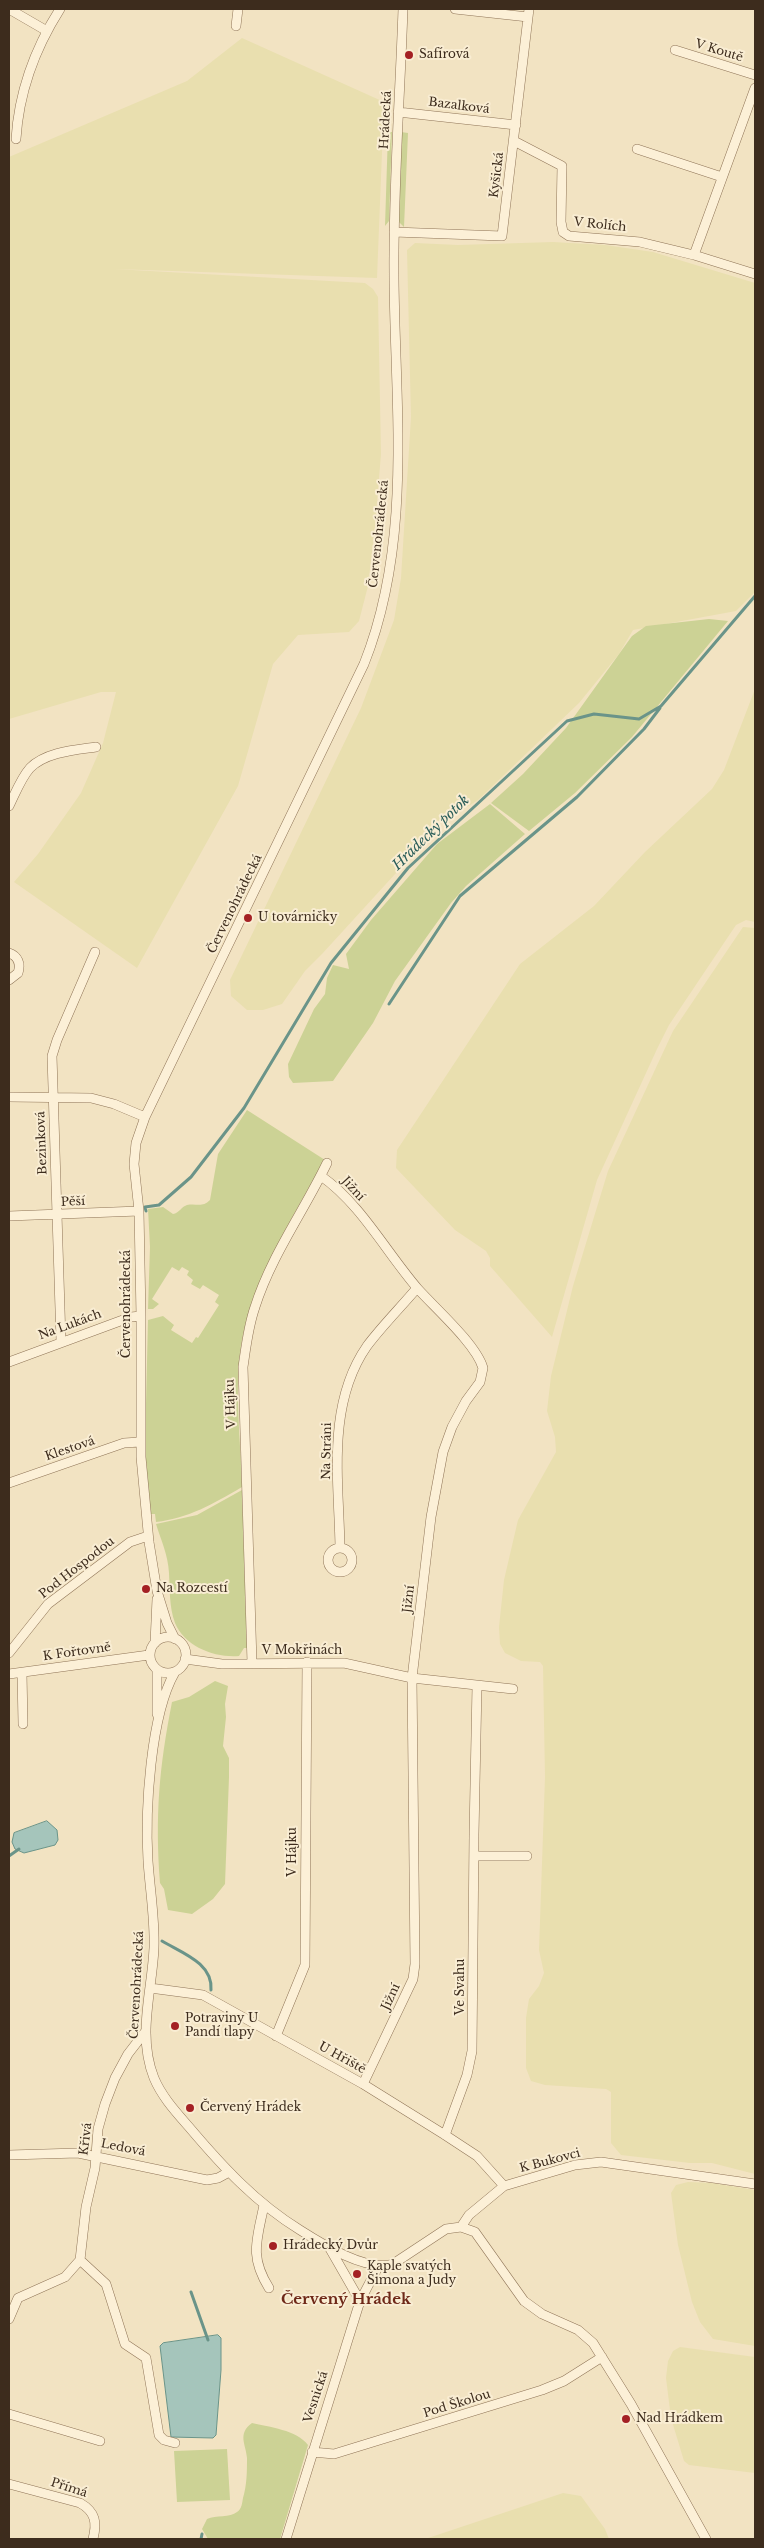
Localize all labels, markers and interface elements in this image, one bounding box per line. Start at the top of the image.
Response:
street label: V Koutě [693,37,745,65]
place label: Safírová [419,48,469,62]
marker: Safírová [403,49,415,61]
street label: Hrádecká [377,90,395,150]
street label: Bazalková [428,95,490,117]
street label: Kyšická [487,151,507,199]
street label: V Rolích [573,215,627,235]
street label: Červenohrádecká [366,479,392,589]
water label: Hrádecký potok [389,792,473,874]
street label: Červenohrádecká [205,852,265,956]
place label: U továrničky [258,911,337,925]
marker: U továrničky [242,912,254,924]
street label: Bezinková [34,1111,50,1175]
street label: Jižní [338,1174,368,1204]
street label: Pěší [60,1194,86,1210]
street label: Červenohrádecká [120,1250,134,1358]
street label: Na Lukách [37,1307,103,1343]
street label: V Hájku [223,1379,239,1429]
street label: Na Stráni [319,1422,335,1480]
street label: Klestová [43,1434,97,1464]
street label: Pod Hospodou [37,1534,117,1602]
place label: Na Rozcestí [156,1582,228,1596]
marker: Na Rozcestí [140,1583,152,1595]
street label: Jižní [400,1584,418,1614]
street label: K Fořtovně [42,1640,112,1664]
street label: V Mokřinách [262,1644,342,1658]
street label: V Hájku [286,1827,300,1877]
street label: Červenohrádecká [127,1931,147,2039]
street label: Ve Svahu [454,1959,468,2015]
street label: Jižní [379,1981,403,2013]
place label: Potraviny U Pandí tlapy [185,2012,258,2040]
marker: Potraviny U Pandí tlapy [169,2020,181,2032]
street label: U Hřiště [316,2039,368,2077]
place label: Červený Hrádek [200,2101,301,2115]
marker: Červený Hrádek [184,2102,196,2114]
street label: Křivá [77,2122,95,2156]
street label: Ledová [99,2137,147,2159]
street label: K Bukovci [518,2146,582,2176]
place label: Hrádecký Dvůr [283,2239,378,2253]
marker: Hrádecký Dvůr [267,2240,279,2252]
place label: Kaple svatých Šimona a Judy [367,2260,456,2288]
marker: Kaple svatých Šimona a Judy [351,2268,363,2280]
district label: Červený Hrádek [281,2291,411,2309]
street label: Vesnická [301,2369,331,2425]
street label: Pod Školou [422,2387,492,2421]
place label: Nad Hrádkem [636,2412,723,2426]
marker: Nad Hrádkem [620,2413,632,2425]
street label: Přímá [49,2475,89,2501]

